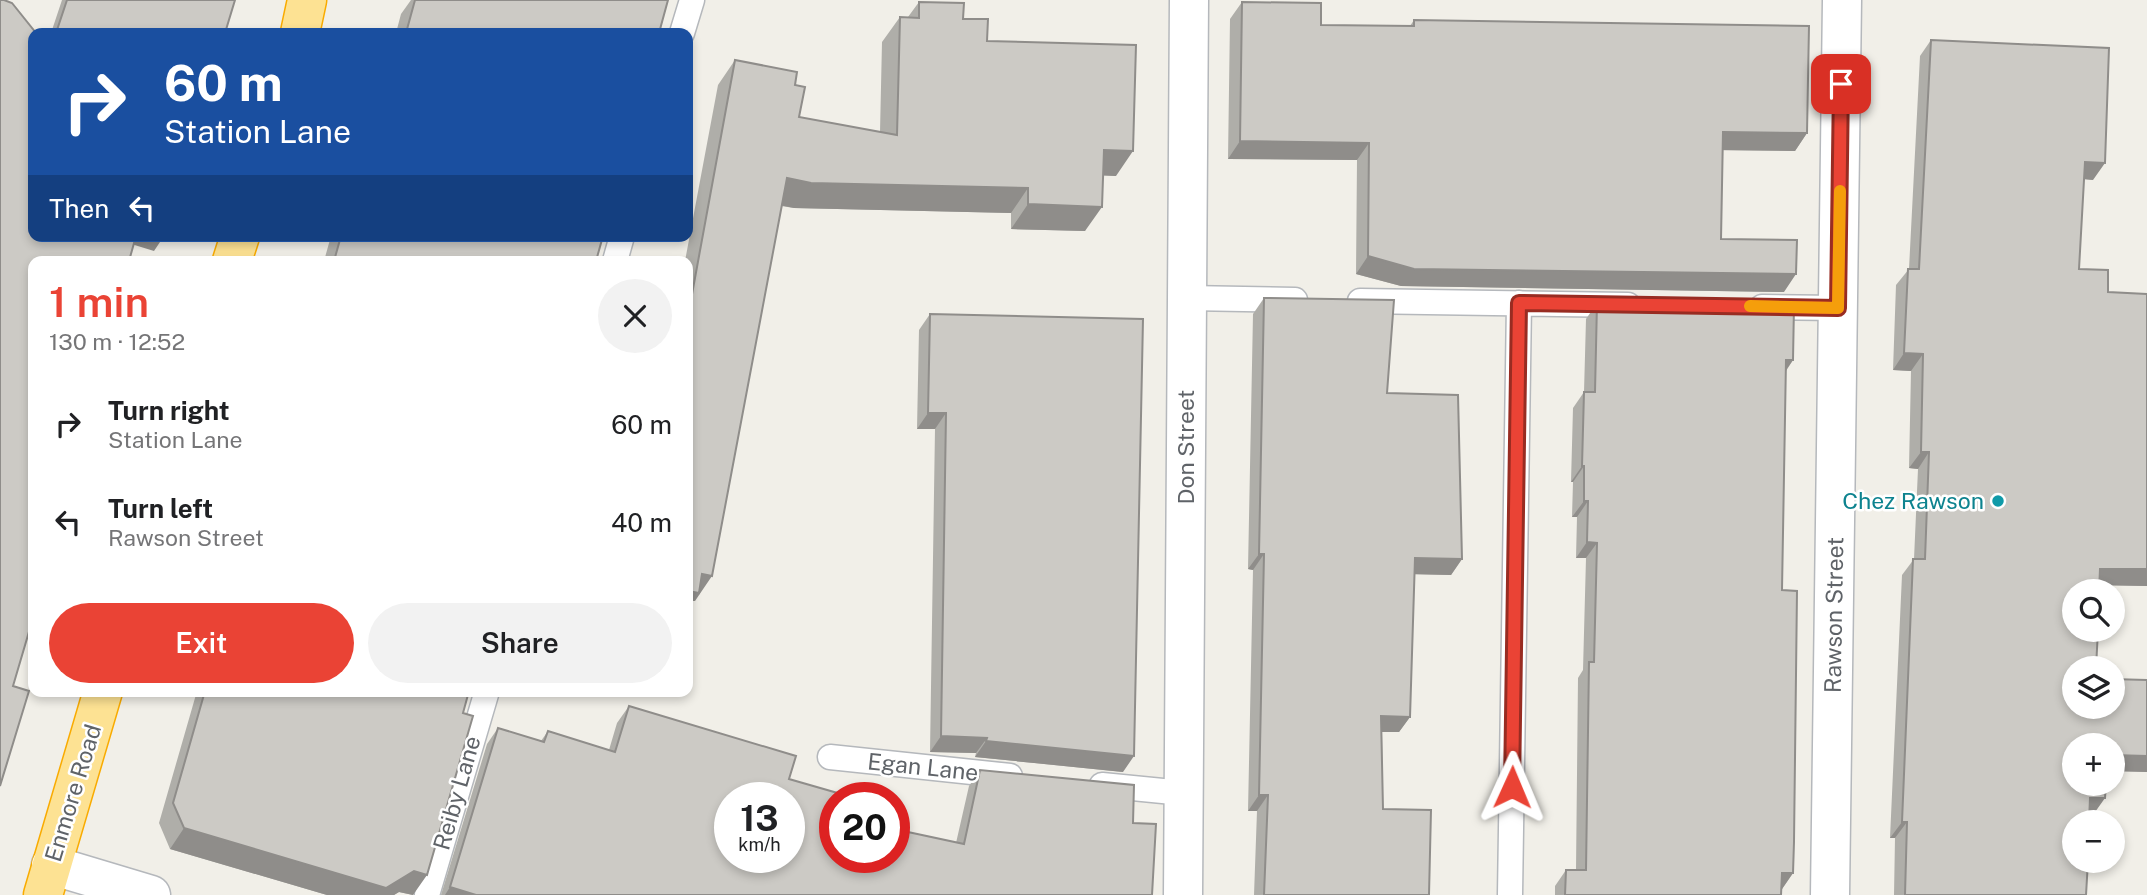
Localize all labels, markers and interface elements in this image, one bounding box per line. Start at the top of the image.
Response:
text: 60 m [164,54,283,112]
pin [1811,54,1871,114]
icon: right [49,56,140,147]
icon: arrive [1822,65,1860,103]
text: Station Lane [164,113,351,150]
icon: left [123,189,161,227]
text: Then [49,193,109,224]
text: 1 min [49,277,149,326]
button: close [598,279,672,353]
text: 130 m · 12:52 [49,328,185,355]
street label: Don Street [1172,390,1199,505]
text: Turn right [108,395,230,426]
icon: right [49,405,87,443]
text: 60 m [611,409,672,440]
text: Station Lane [108,426,242,453]
place label: Chez Rawson [1842,487,1984,514]
text: Turn left [108,493,213,524]
marker: Chez Rawson [1990,493,2006,509]
icon: left [49,503,87,541]
text: 40 m [611,507,672,538]
text: Rawson Street [108,524,264,551]
street label: Rawson Street [1819,537,1848,693]
map controls [2062,579,2125,873]
button: search [2062,579,2125,642]
button: Exit [49,603,354,683]
button: Share [368,603,672,683]
button: layers [2062,656,2125,719]
street label: Enmore Road [39,721,106,865]
street label: Reiby Lane [427,733,486,853]
button: + [2062,733,2125,796]
street label: Egan Lane [866,747,980,786]
position arrow [1475,750,1549,824]
speed limit sign: 20 [819,782,910,873]
text: 13 [740,798,779,839]
button: − [2062,810,2125,873]
text: km/h [738,834,781,855]

